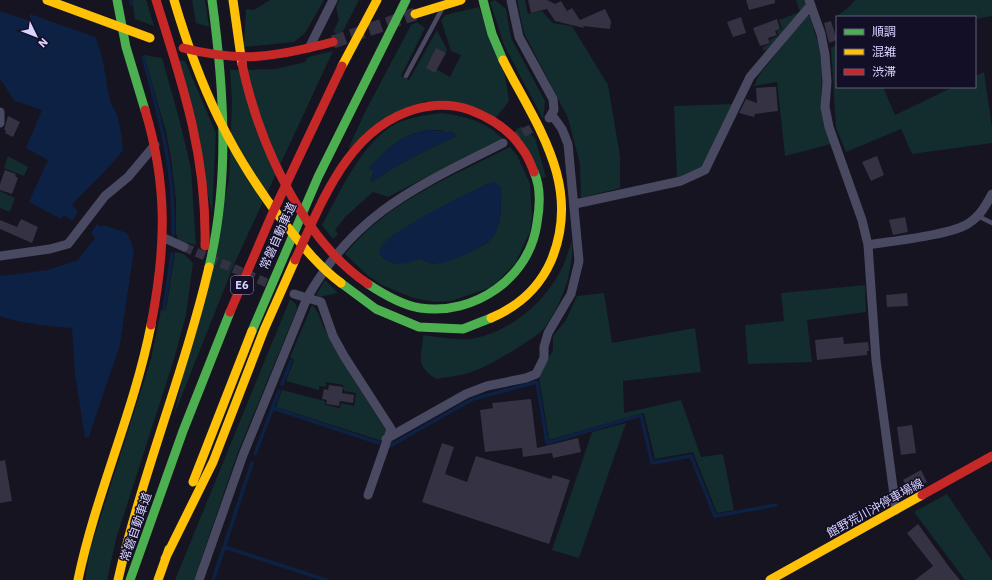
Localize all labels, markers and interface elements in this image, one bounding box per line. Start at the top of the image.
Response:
north arrow [16,16,56,56]
legend [836,16,976,88]
text: 順調 [872,24,896,39]
text: N [35,35,51,51]
text: 混雑 [872,44,896,59]
text: 渋滞 [872,64,896,79]
street label: 常磐自動車道 [256,200,299,272]
road number: E6 [231,276,253,294]
street label: 館野荒川沖停車場線 [824,475,926,540]
street label: 常磐自動車道 [117,490,154,563]

